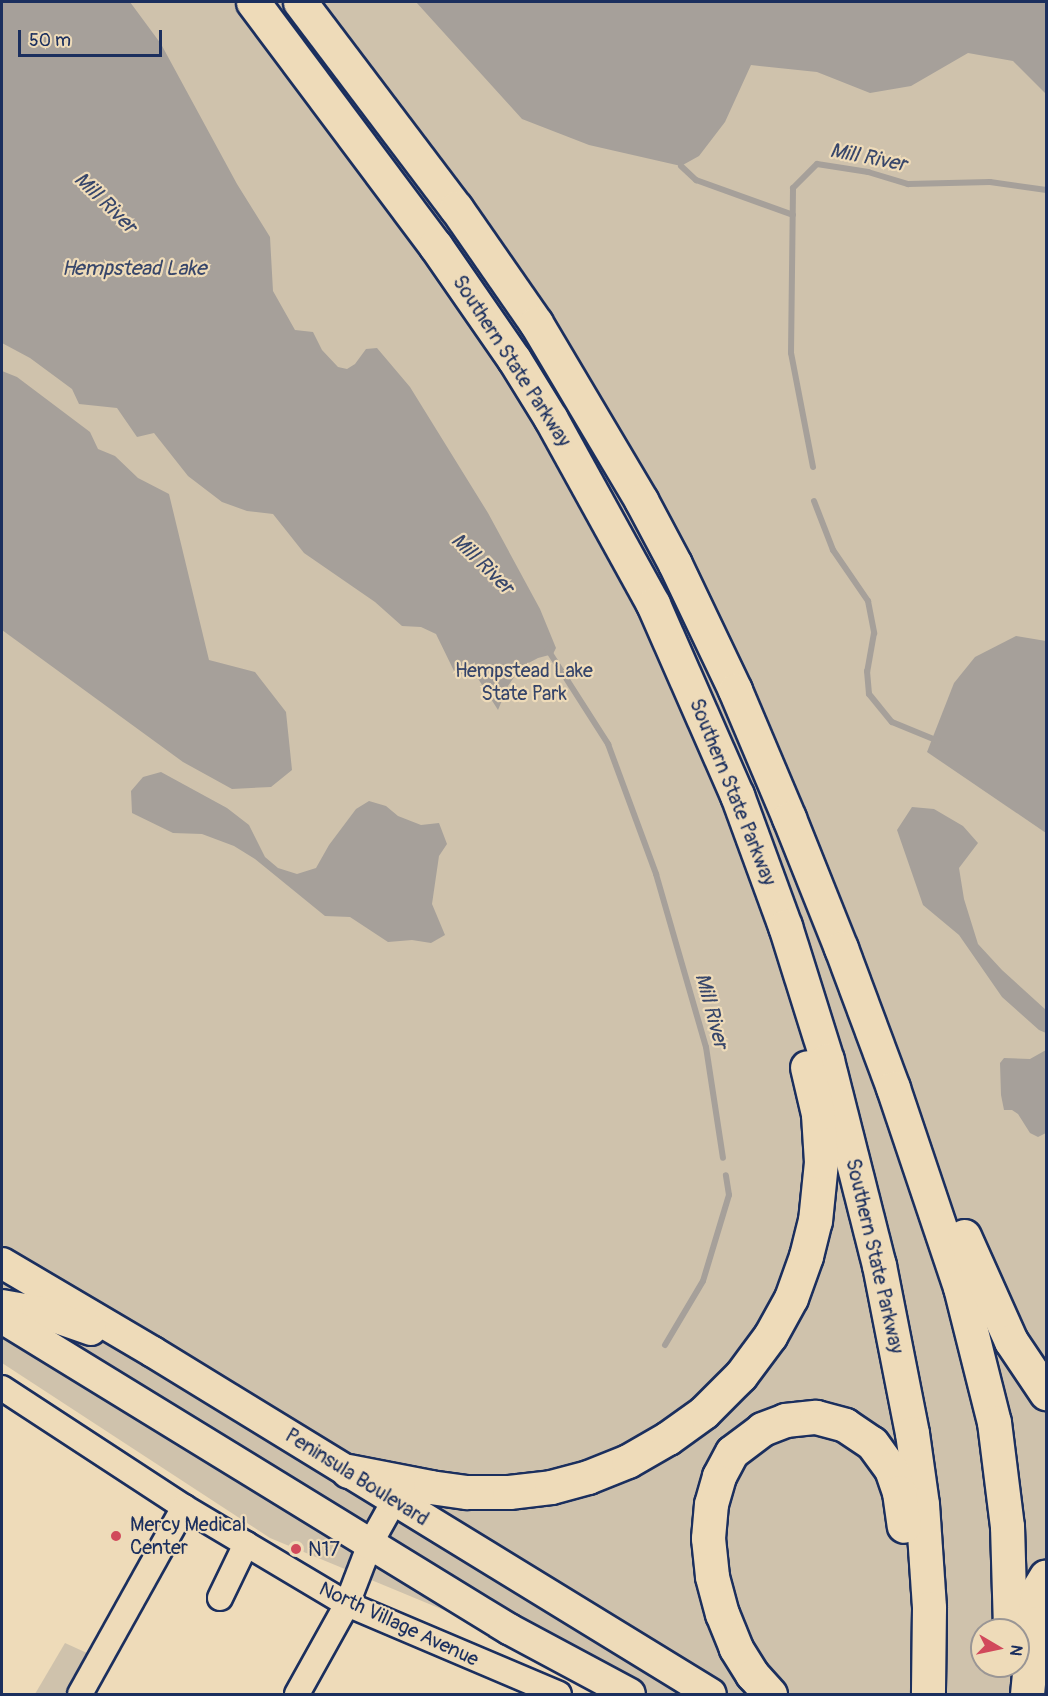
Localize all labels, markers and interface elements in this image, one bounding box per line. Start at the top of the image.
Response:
scale bar [21,18,165,56]
text: 50 m [29,29,71,52]
water label: Mill River [828,138,908,178]
water label: Mill River [68,167,142,239]
water label: Hempstead Lake [62,256,206,282]
street label: Southern State Parkway [448,271,576,451]
water label: Mill River [445,528,519,600]
park label: Hempstead Lake State Park [455,659,593,706]
street label: Southern State Parkway [684,695,782,889]
water label: Mill River [689,970,733,1052]
street label: Southern State Parkway [841,1156,909,1356]
street label: Peninsula Boulevard [281,1423,433,1531]
place label: Mercy Medical Center [130,1512,246,1559]
marker: Mercy Medical Center [107,1527,125,1545]
place label: N17 [308,1537,340,1561]
marker: N17 [289,1542,303,1556]
street label: North Village Avenue [315,1577,483,1671]
north arrow [970,1618,1030,1678]
text: N [1005,1644,1027,1657]

